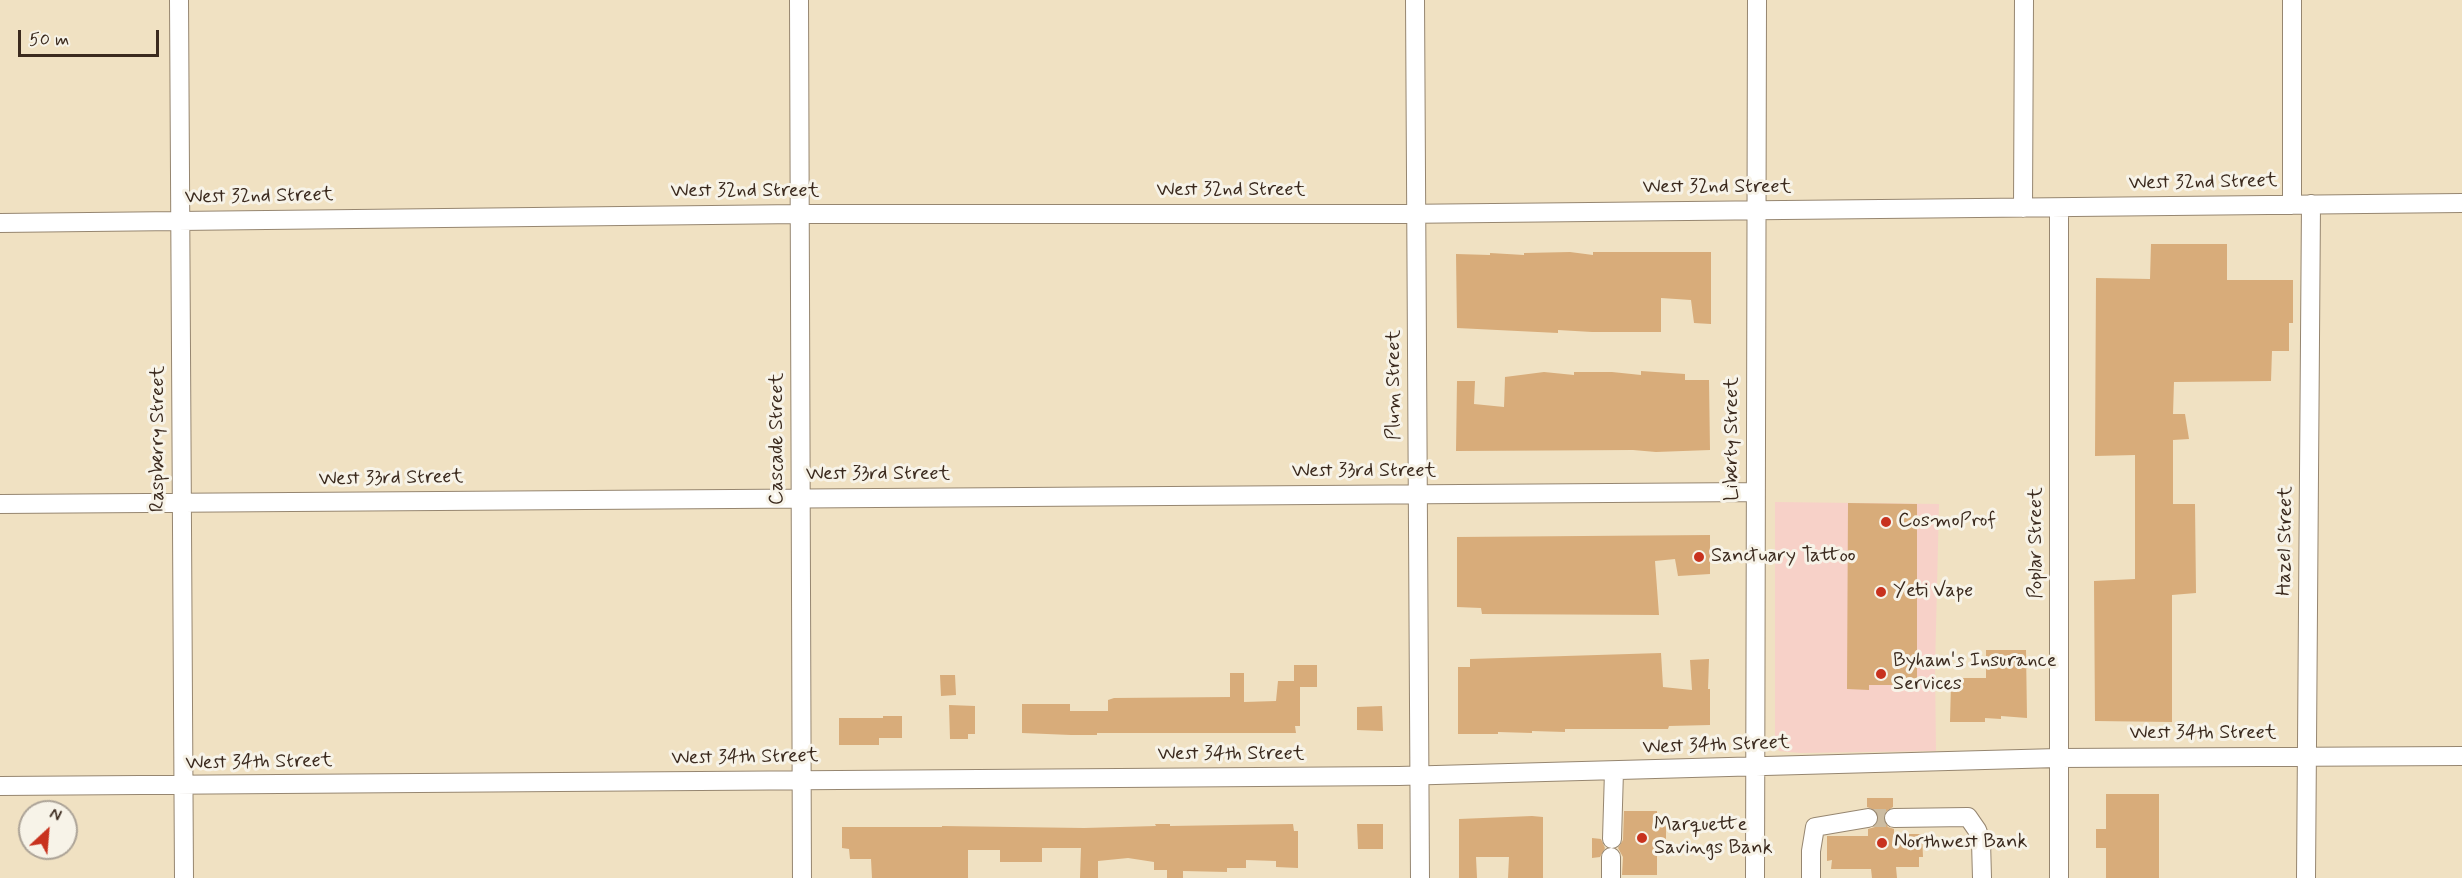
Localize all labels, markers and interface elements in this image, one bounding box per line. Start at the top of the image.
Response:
scale bar [21,18,162,56]
text: 50 m [29,28,69,52]
street label: West 32nd Street [2128,170,2278,196]
street label: West 32nd Street [1643,176,1791,200]
street label: West 32nd Street [1157,179,1305,203]
street label: West 32nd Street [671,180,819,204]
street label: West 32nd Street [184,184,334,210]
street label: Plum Street [1383,330,1407,440]
street label: Raspberry Street [147,366,171,512]
street label: Cascade Street [766,373,790,505]
street label: Liberty Street [1721,377,1745,501]
street label: West 33rd Street [1292,460,1436,484]
street label: West 33rd Street [806,463,950,487]
street label: West 33rd Street [318,466,464,492]
street label: Hazel Street [2273,486,2299,596]
street label: Poplar Street [2025,487,2049,599]
place label: CosmoProf [1898,510,1996,534]
marker: CosmoProf [1879,515,1893,529]
place label: Sanctuary Tattoo [1711,545,1856,569]
marker: Sanctuary Tattoo [1692,550,1706,564]
place label: Yeti Vape [1893,580,1973,604]
marker: Yeti Vape [1874,585,1888,599]
place label: Byham's Insurance Services [1893,650,2057,697]
marker: Byham's Insurance Services [1874,667,1888,681]
street label: West 34th Street [2129,722,2277,746]
street label: West 34th Street [1642,731,1790,761]
street label: West 34th Street [1157,743,1305,767]
street label: West 34th Street [671,745,819,771]
street label: West 34th Street [185,750,333,776]
north arrow [18,800,78,860]
text: N [46,803,65,827]
place label: Marquette Savings Bank [1654,814,1773,861]
marker: Marquette Savings Bank [1635,831,1649,845]
place label: Northwest Bank [1894,831,2027,855]
marker: Northwest Bank [1875,836,1889,850]

